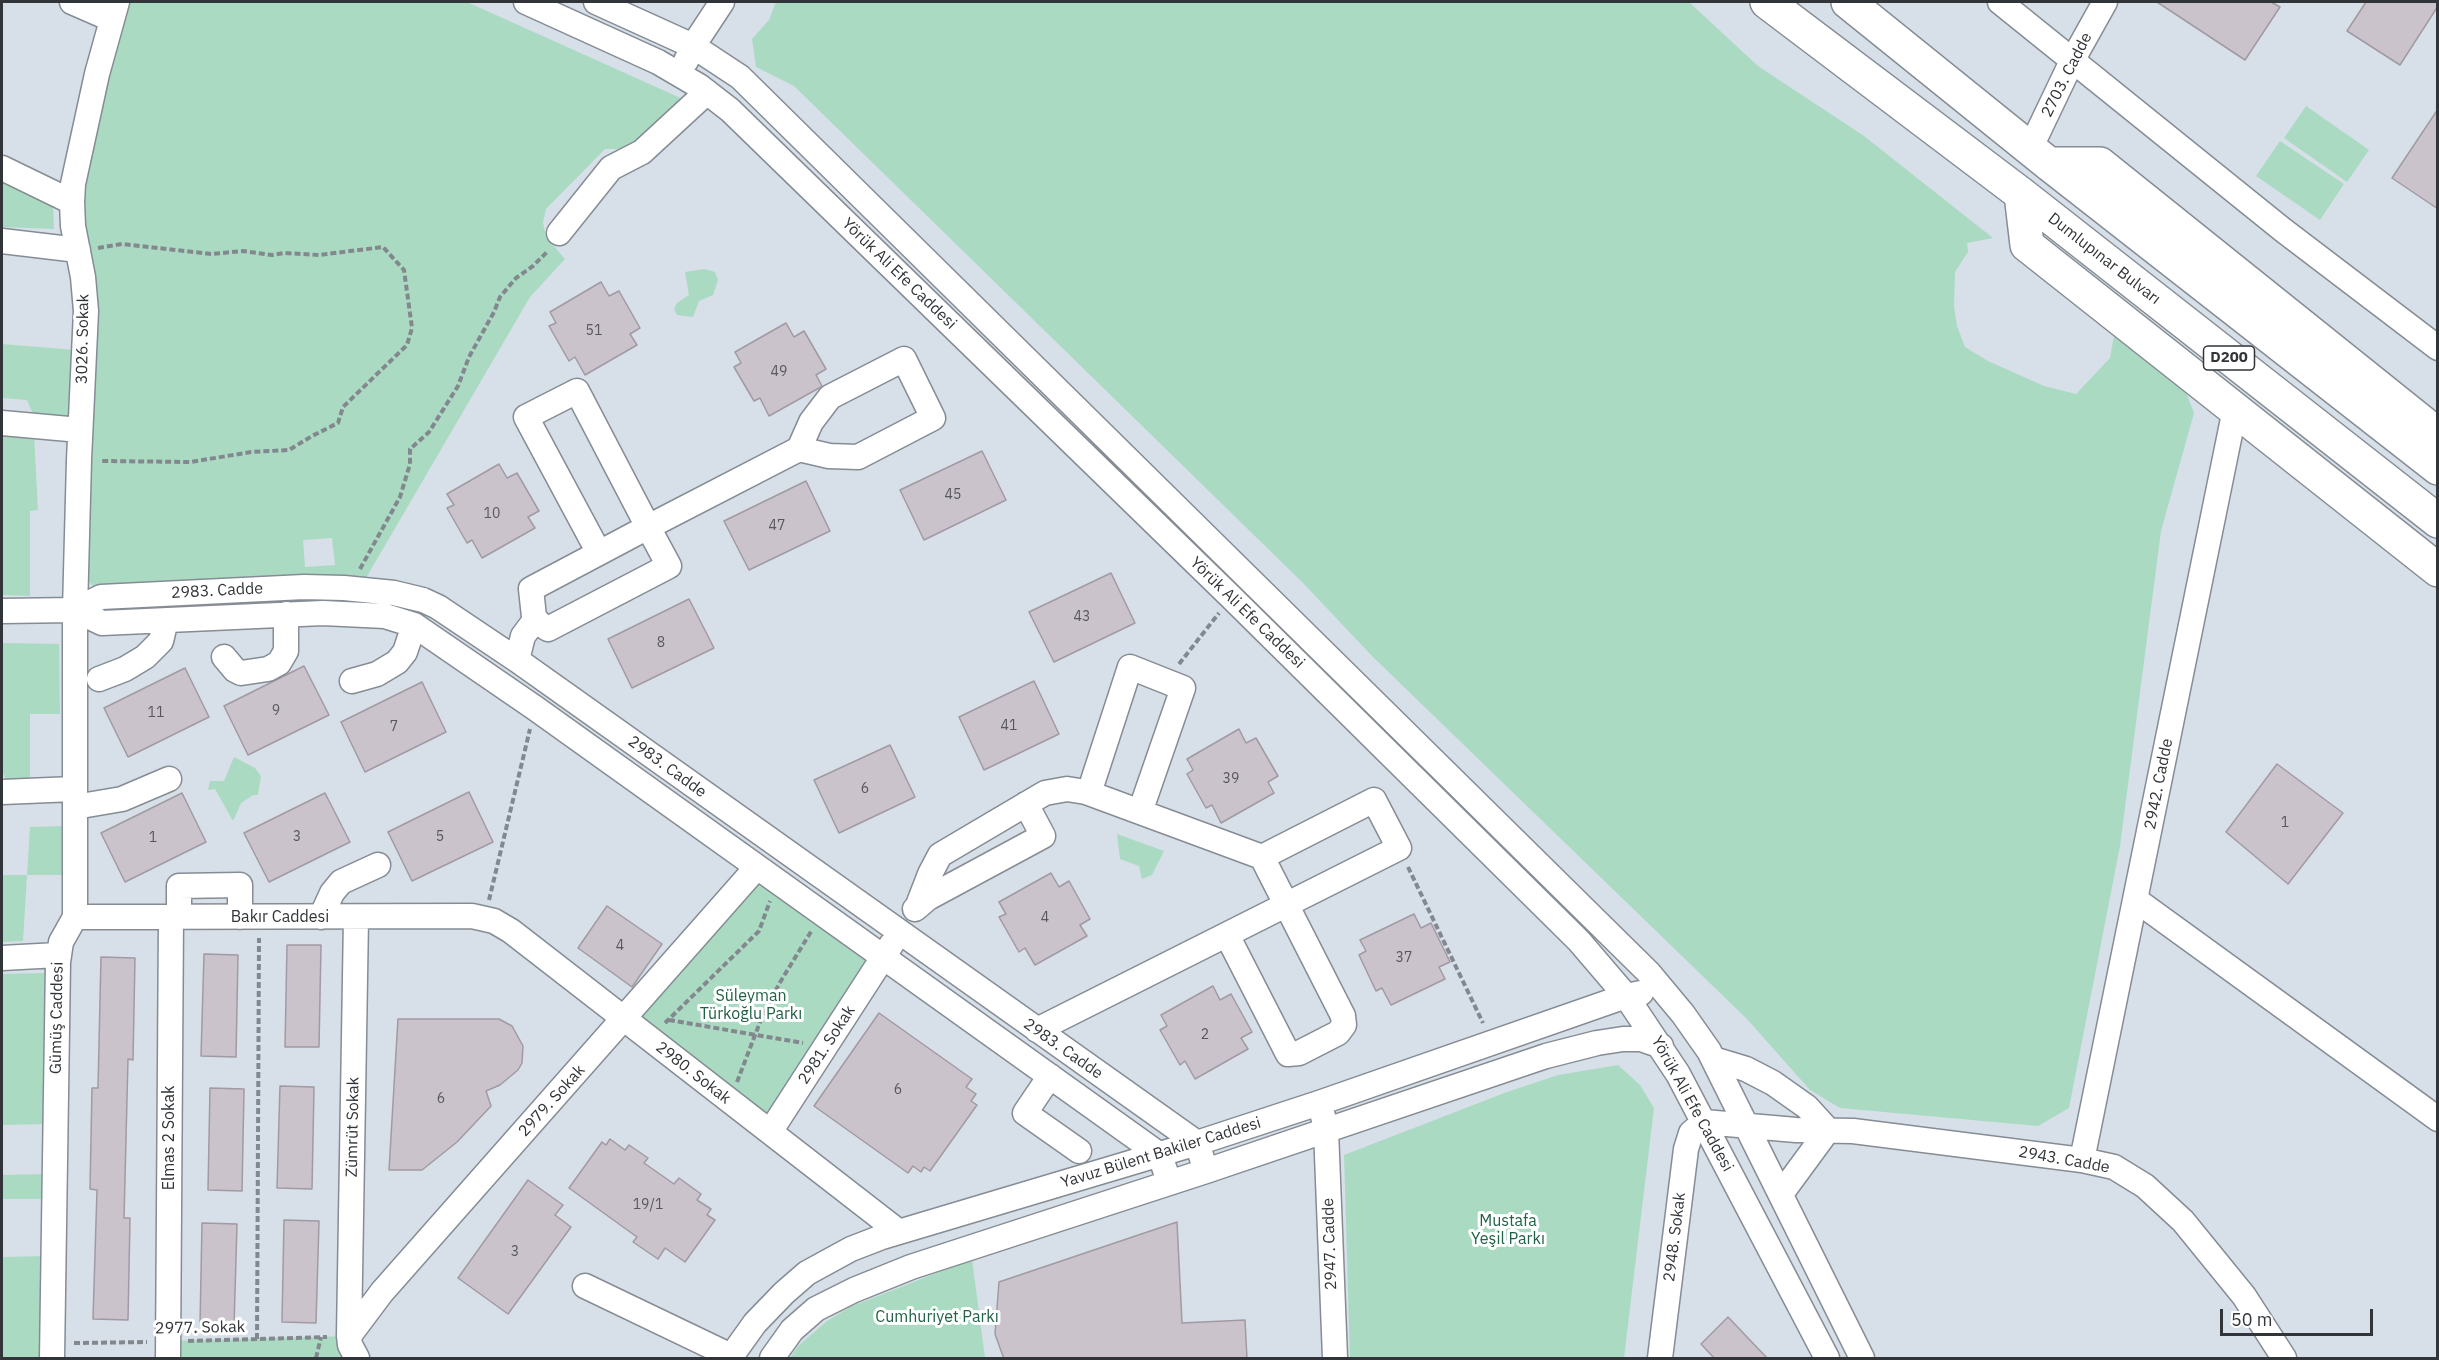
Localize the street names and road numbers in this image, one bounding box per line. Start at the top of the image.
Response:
street label: 2703. Cadde [2037,29,2097,121]
street label: Dumlupınar Bulvarı [2044,209,2164,309]
street label: Yörük Ali Efe Caddesi [838,214,960,334]
street label: 3026. Sokak [73,294,93,384]
road number: D200 [2204,346,2254,370]
street label: Yörük Ali Efe Caddesi [1186,553,1308,673]
street label: 2983. Cadde [170,579,264,603]
street label: 2983. Cadde [624,732,710,802]
street label: 2942. Cadde [2141,737,2177,831]
street label: Bakır Caddesi [231,907,329,927]
street label: Gümüş Caddesi [46,962,68,1074]
street label: 2981. Sokak [794,1002,860,1088]
street label: 2983. Cadde [1020,1015,1106,1083]
street label: Yörük Ali Efe Caddesi [1647,1033,1737,1175]
street label: 2980. Sokak [652,1038,734,1108]
street label: 2979. Sokak [515,1061,589,1141]
street label: Zümrüt Sokak [343,1077,363,1177]
street label: Elmas 2 Sokak [159,1086,179,1190]
street label: Yavuz Bülent Bakiler Caddesi [1059,1113,1263,1193]
street label: 2943. Cadde [2017,1143,2111,1177]
street label: 2948. Sokak [1660,1191,1690,1283]
street label: 2947. Cadde [1319,1198,1341,1290]
street label: 2977. Sokak [155,1318,245,1338]

